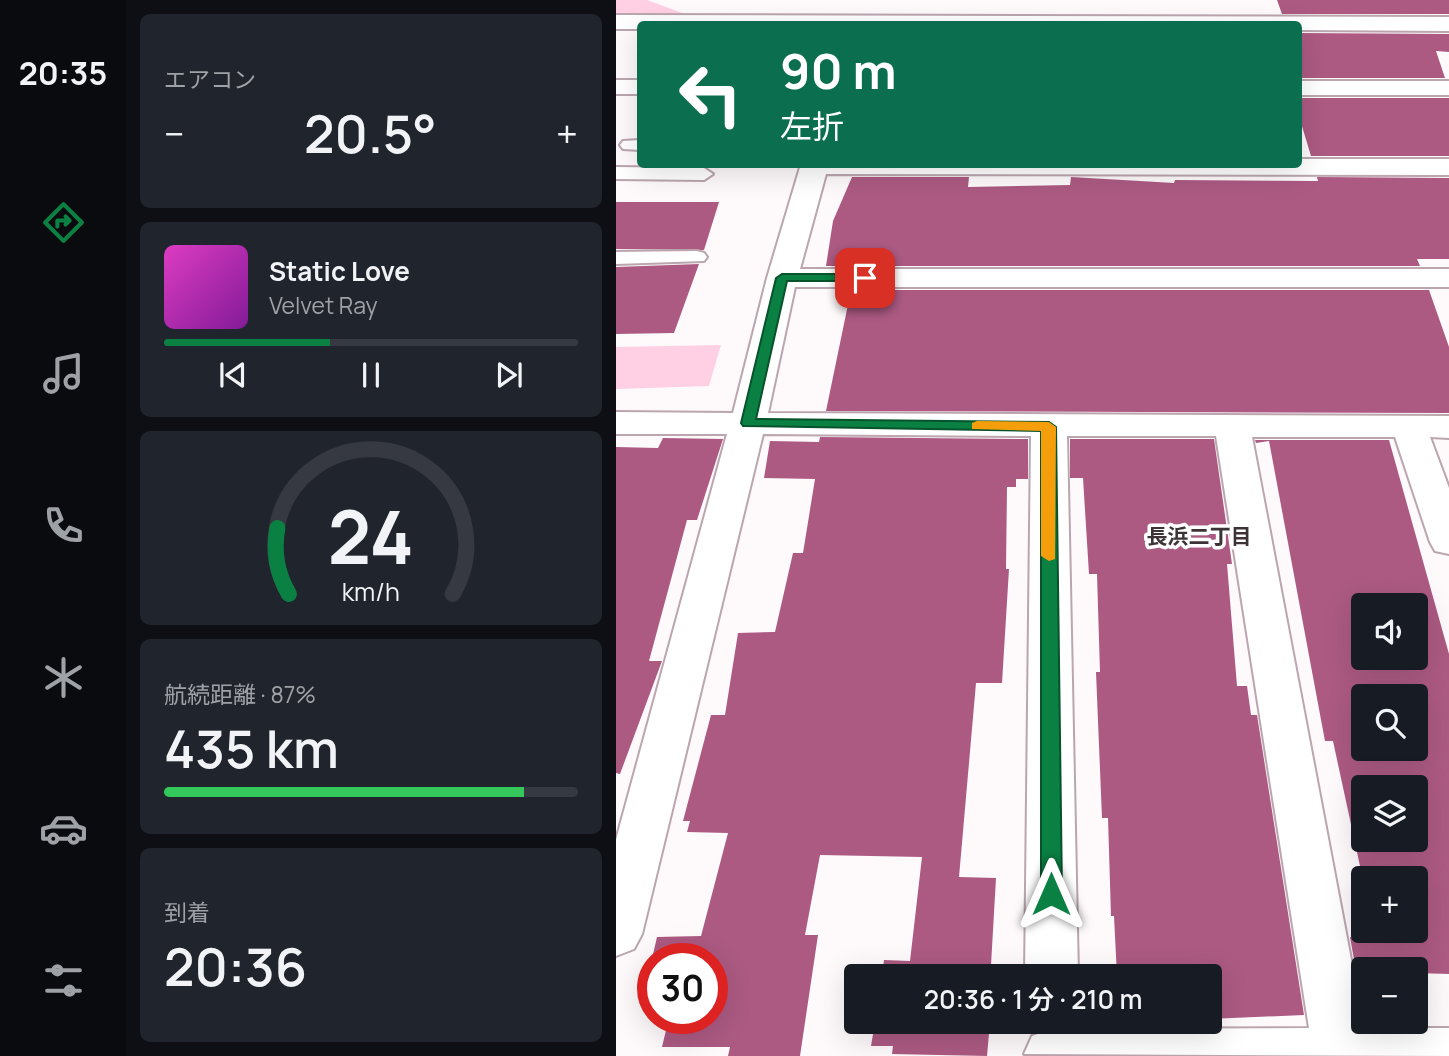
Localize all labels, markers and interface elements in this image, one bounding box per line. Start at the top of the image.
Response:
text: 90 m [780,37,897,104]
icon: left [665,49,756,140]
text: 20:35 [19,51,107,95]
text: エアコン [164,63,256,95]
text: 20.5° [304,98,437,169]
text: 左折 [780,104,844,148]
text: − [164,107,185,159]
text: + [556,107,578,159]
icon: directions [39,198,88,247]
pin [835,248,895,308]
text: Static Love [269,253,410,289]
icon: arrive [846,259,884,297]
text: Velvet Ray [269,289,378,321]
icon: music [39,349,88,398]
icon: previous [214,356,252,394]
icon: pause [352,356,390,394]
icon: next [490,356,528,394]
text: 24 [328,486,414,586]
icon: phone [39,501,88,550]
district label: 長浜二丁目 [1147,522,1252,550]
text: km/h [342,574,400,609]
map controls [1351,593,1428,1034]
button: sound [1351,593,1428,670]
icon: climate [39,653,88,702]
text: 航続距離 · 87% [164,678,316,710]
button: search [1351,684,1428,761]
text: 435 km [164,713,339,784]
button: layers [1351,775,1428,852]
icon: car [39,804,88,853]
position arrow [1014,857,1088,931]
button: + [1351,866,1428,943]
text: 到着 [164,896,210,928]
text: 20:36 [164,931,307,1002]
speed limit sign: 30 [637,943,728,1034]
icon: filters [39,956,88,1005]
button: − [1351,957,1428,1034]
text: 20:36 · 1 分 · 210 m [924,981,1142,1017]

